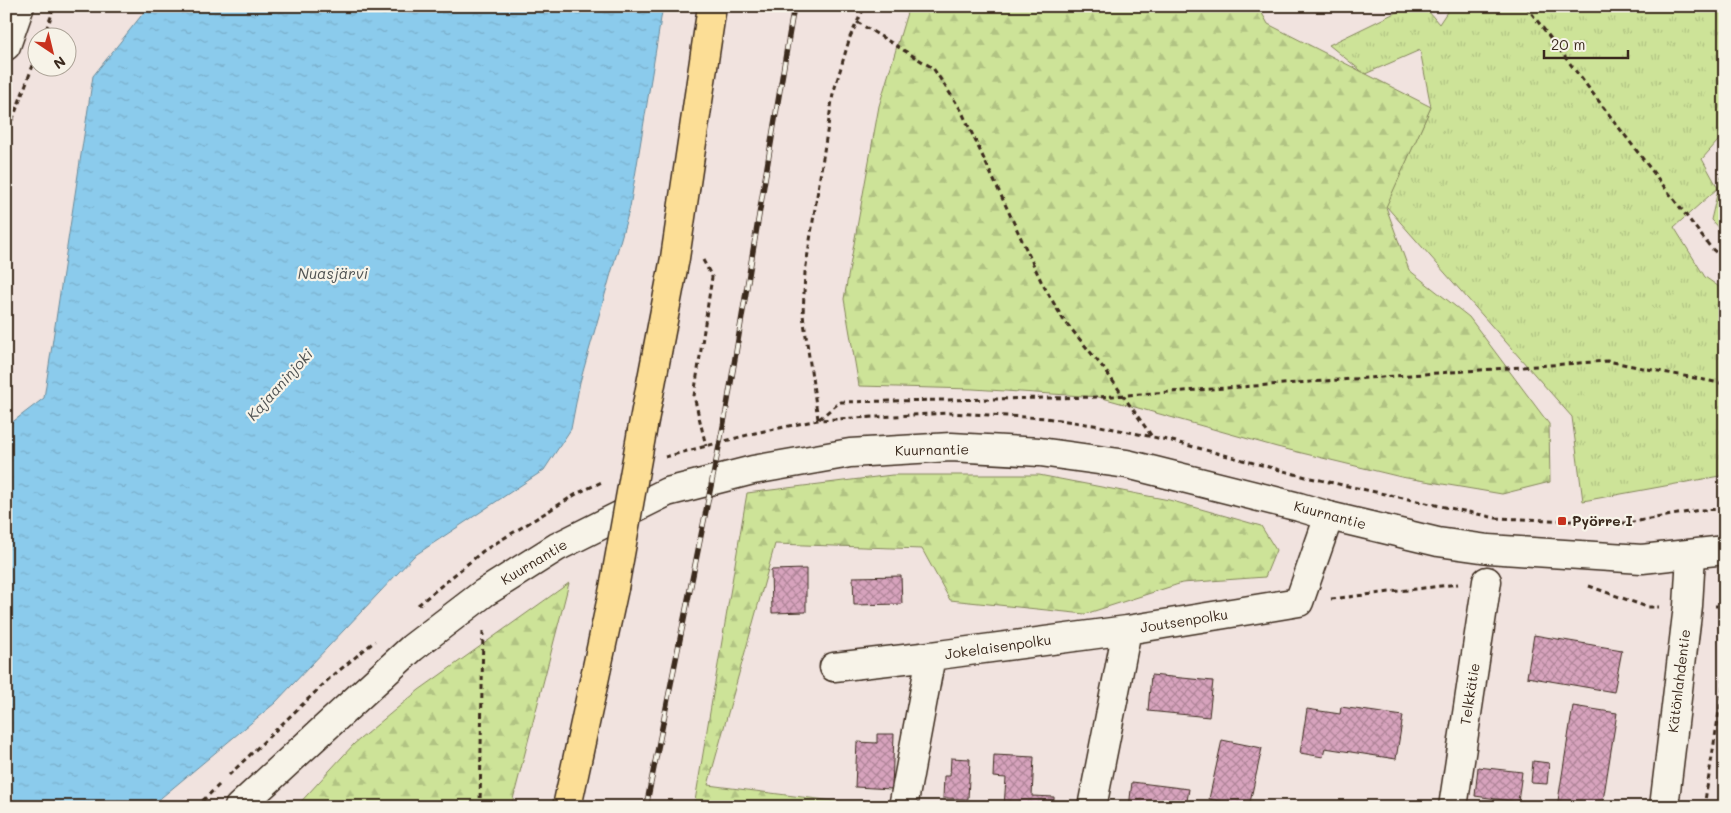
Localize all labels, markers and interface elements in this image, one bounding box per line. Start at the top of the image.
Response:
north arrow [28,28,78,78]
scale bar [1544,28,1627,60]
text: 20 m [1551,34,1585,54]
text: N [50,52,70,74]
water label: Nuasjärvi [298,263,369,283]
water label: Kajaaninjoki [242,344,317,424]
street label: Kuurnantie [895,439,969,460]
street label: Kuurnantie [1292,496,1368,533]
place label: Pyörre I [1572,511,1633,530]
marker: Pyörre I [1556,515,1568,527]
street label: Kuurnantie [497,534,570,589]
street label: Joutsenpolku [1139,604,1229,637]
street label: Kätönlahdentie [1663,628,1694,734]
street label: Jokelaisenpolku [943,630,1052,663]
street label: Telkkätie [1455,661,1484,726]

